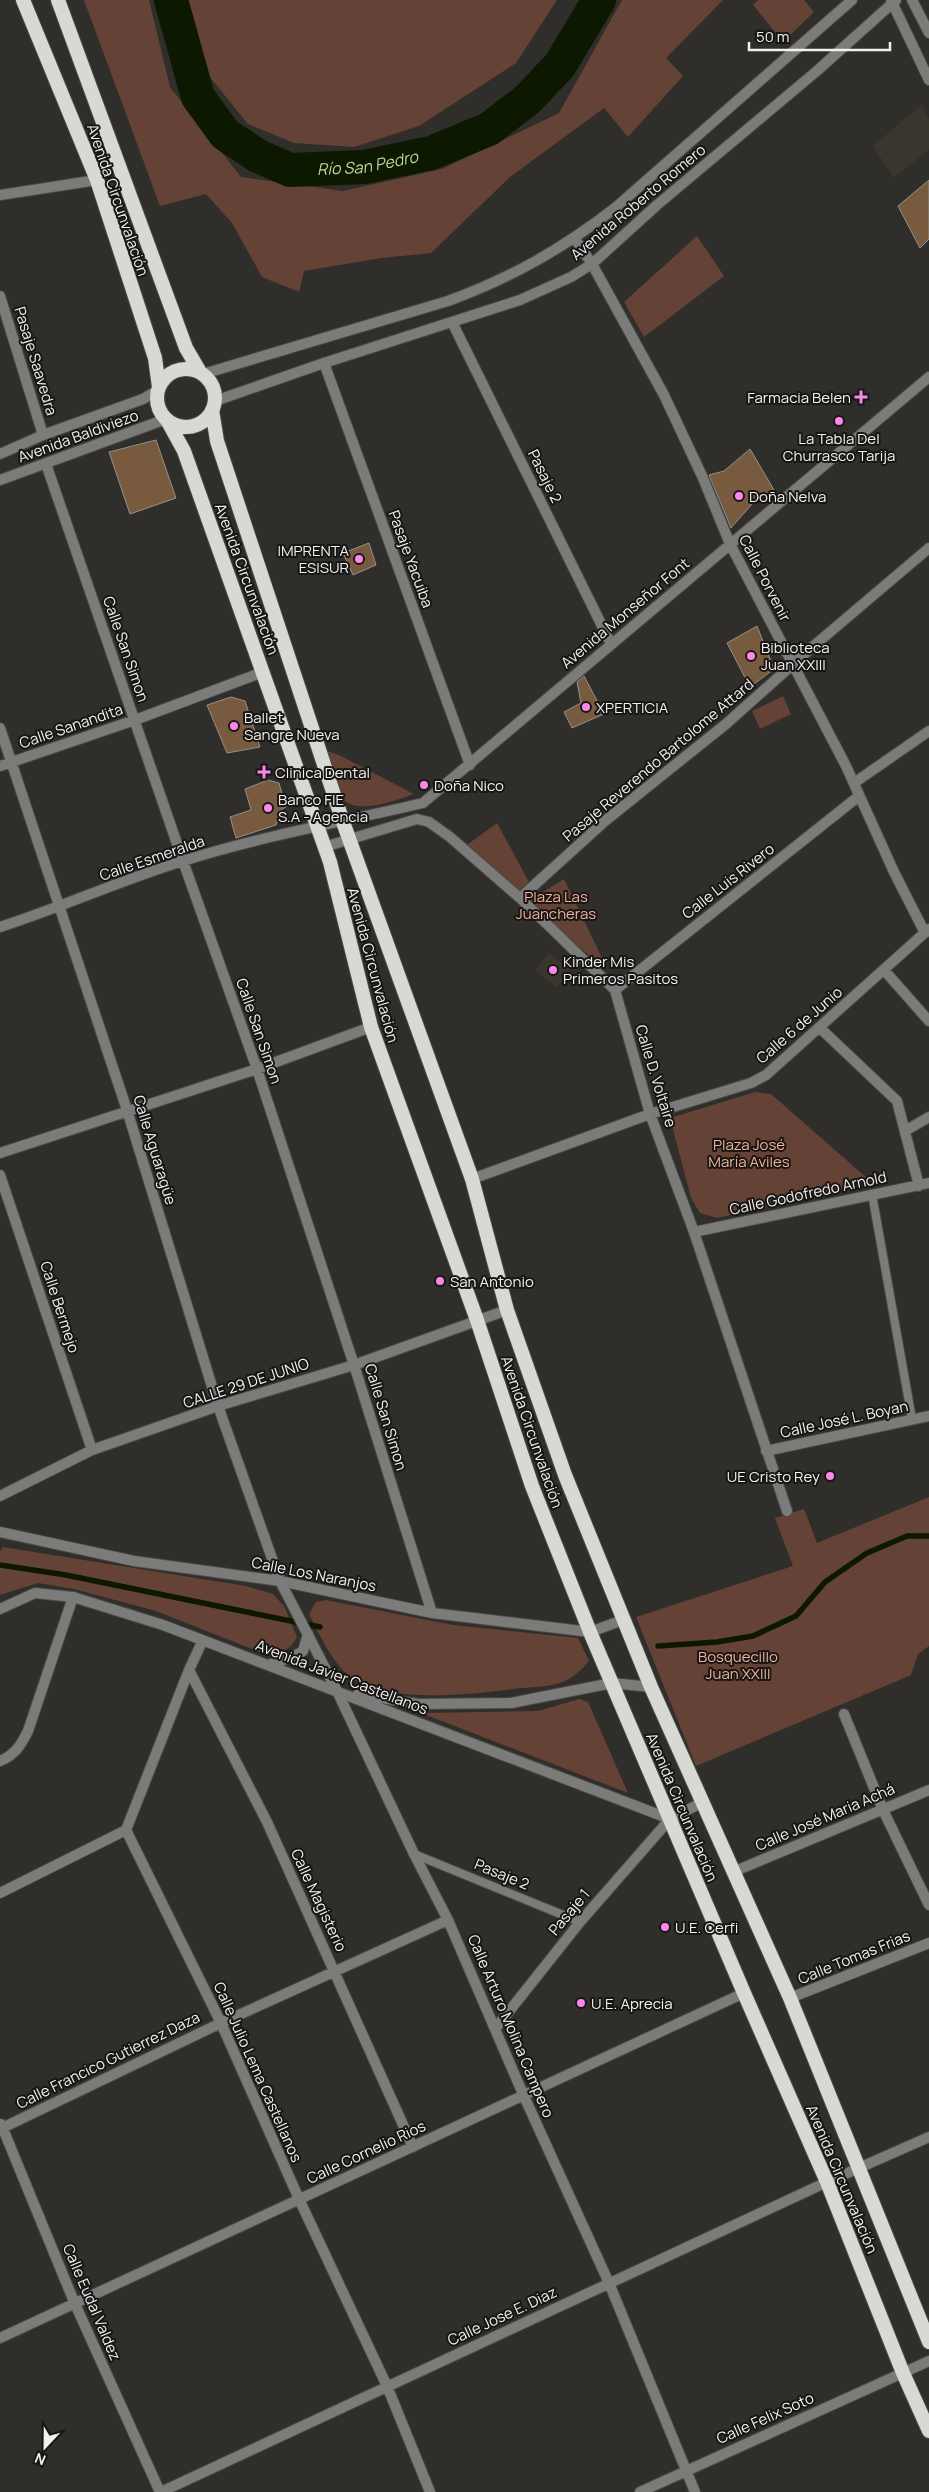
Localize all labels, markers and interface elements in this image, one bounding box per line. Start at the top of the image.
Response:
scale bar [749,20,890,52]
text: 50 m [756,26,790,47]
street label: Avenida Circunvalación [82,121,154,279]
street label: Avenida Roberto Romero [566,139,710,265]
water label: Río San Pedro [317,145,421,180]
street label: Pasaje Saavedra [9,304,63,418]
place label: Farmacia Belen [747,387,851,408]
marker: Farmacia Belen [855,391,867,403]
street label: Avenida Baldiviezo [15,404,141,468]
marker: La Tabla Del Churrasco Tarija [833,415,845,427]
place label: La Tabla Del Churrasco Tarija [783,428,895,466]
street label: Pasaje 2 [523,446,567,506]
place label: Doña Nelva [749,486,826,507]
marker: Doña Nelva [733,490,745,502]
street label: Avenida Circunvalación [210,500,284,658]
street label: Pasaje Yacuiba [384,507,438,611]
street label: Calle Porvenir [734,531,796,626]
place label: IMPRENTA ESISUR [277,540,349,578]
marker: IMPRENTA ESISUR [353,553,365,565]
street label: Avenida Monseñor Font [556,553,694,673]
street label: Calle San Simon [98,593,154,705]
place label: Biblioteca Juan XXlll [761,637,830,675]
marker: Biblioteca Juan XXlll [745,650,757,662]
street label: Pasaje Reverendo Bartolome Attard [558,674,758,846]
place label: XPERTICIA [596,697,669,718]
street label: Calle Sanandita [16,698,126,754]
marker: XPERTICIA [580,701,592,713]
place label: Ballet Sangre Nueva [244,707,340,745]
marker: Ballet Sangre Nueva [228,720,240,732]
place label: Clinica Dental [275,762,370,783]
marker: Clinica Dental [257,765,271,779]
place label: Doña Nico [434,775,504,796]
marker: Doña Nico [418,779,430,791]
place label: Banco FIE S.A - Agencia [278,789,368,827]
marker: Banco FIE S.A - Agencia [262,802,274,814]
street label: Calle Esmeralda [97,830,207,886]
street label: Calle Luis Rivero [677,838,779,924]
street label: Avenida Circunvalación [342,885,404,1045]
park label: Plaza Las Juancheras [516,886,596,924]
place label: Kinder Mis Primeros Pasitos [563,951,678,989]
marker: Kinder Mis Primeros Pasitos [547,964,559,976]
street label: Calle San Simon [231,975,287,1087]
street label: Calle 6 de Junio [751,982,847,1068]
street label: Calle D. Voltaire [630,1022,682,1130]
street label: Calle Aguaragüe [128,1093,182,1208]
park label: Plaza José María Aviles [708,1134,790,1172]
street label: Calle Godofredo Arnold [727,1166,889,1220]
street label: Calle Bermejo [35,1258,85,1356]
place label: San Antonio [450,1271,534,1292]
marker: San Antonio [434,1275,446,1287]
street label: CALLE 29 DE JUNIO [180,1353,312,1413]
street label: Avenida Circunvalación [496,1353,568,1511]
street label: Calle San Simon [360,1361,412,1473]
street label: Calle José L. Boyan [778,1395,910,1443]
place label: UE Cristo Rey [727,1466,820,1487]
marker: UE Cristo Rey [824,1470,836,1482]
street label: Calle Los Naranjos [250,1552,378,1596]
street label: Avenida Javier Castellanos [253,1634,431,1720]
park label: Bosquecillo Juan XXIII [698,1646,778,1684]
street label: Avenida Circunvalación [641,1729,723,1885]
street label: Calle José Maria Achá [752,1778,898,1856]
street label: Calle Magisterio [286,1845,352,1955]
street label: Pasaje 2 [471,1854,533,1894]
street label: Pasaje 1 [543,1884,595,1940]
place label: U.E. Cerfi [675,1917,738,1938]
marker: U.E. Cerfi [659,1921,671,1933]
street label: Calle Tomas Frias [795,1925,913,1989]
street label: Calle Arturo Molina Campero [463,1931,559,2121]
street label: Calle Julio Lema Castellanos [209,1979,307,2166]
place label: U.E. Aprecia [591,1993,673,2014]
marker: U.E. Aprecia [575,1997,587,2009]
street label: Calle Francico Gutierrez Daza [13,2006,203,2114]
street label: Avenida Circunvalación [801,2101,883,2257]
street label: Calle Cornelio Rios [303,2115,429,2189]
street label: Calle Eudal Valdez [58,2240,126,2364]
street label: Calle Jose E. Diaz [444,2281,560,2351]
street label: Calle Felix Soto [713,2387,817,2449]
north arrow [20,2422,70,2472]
text: N [32,2449,48,2470]

